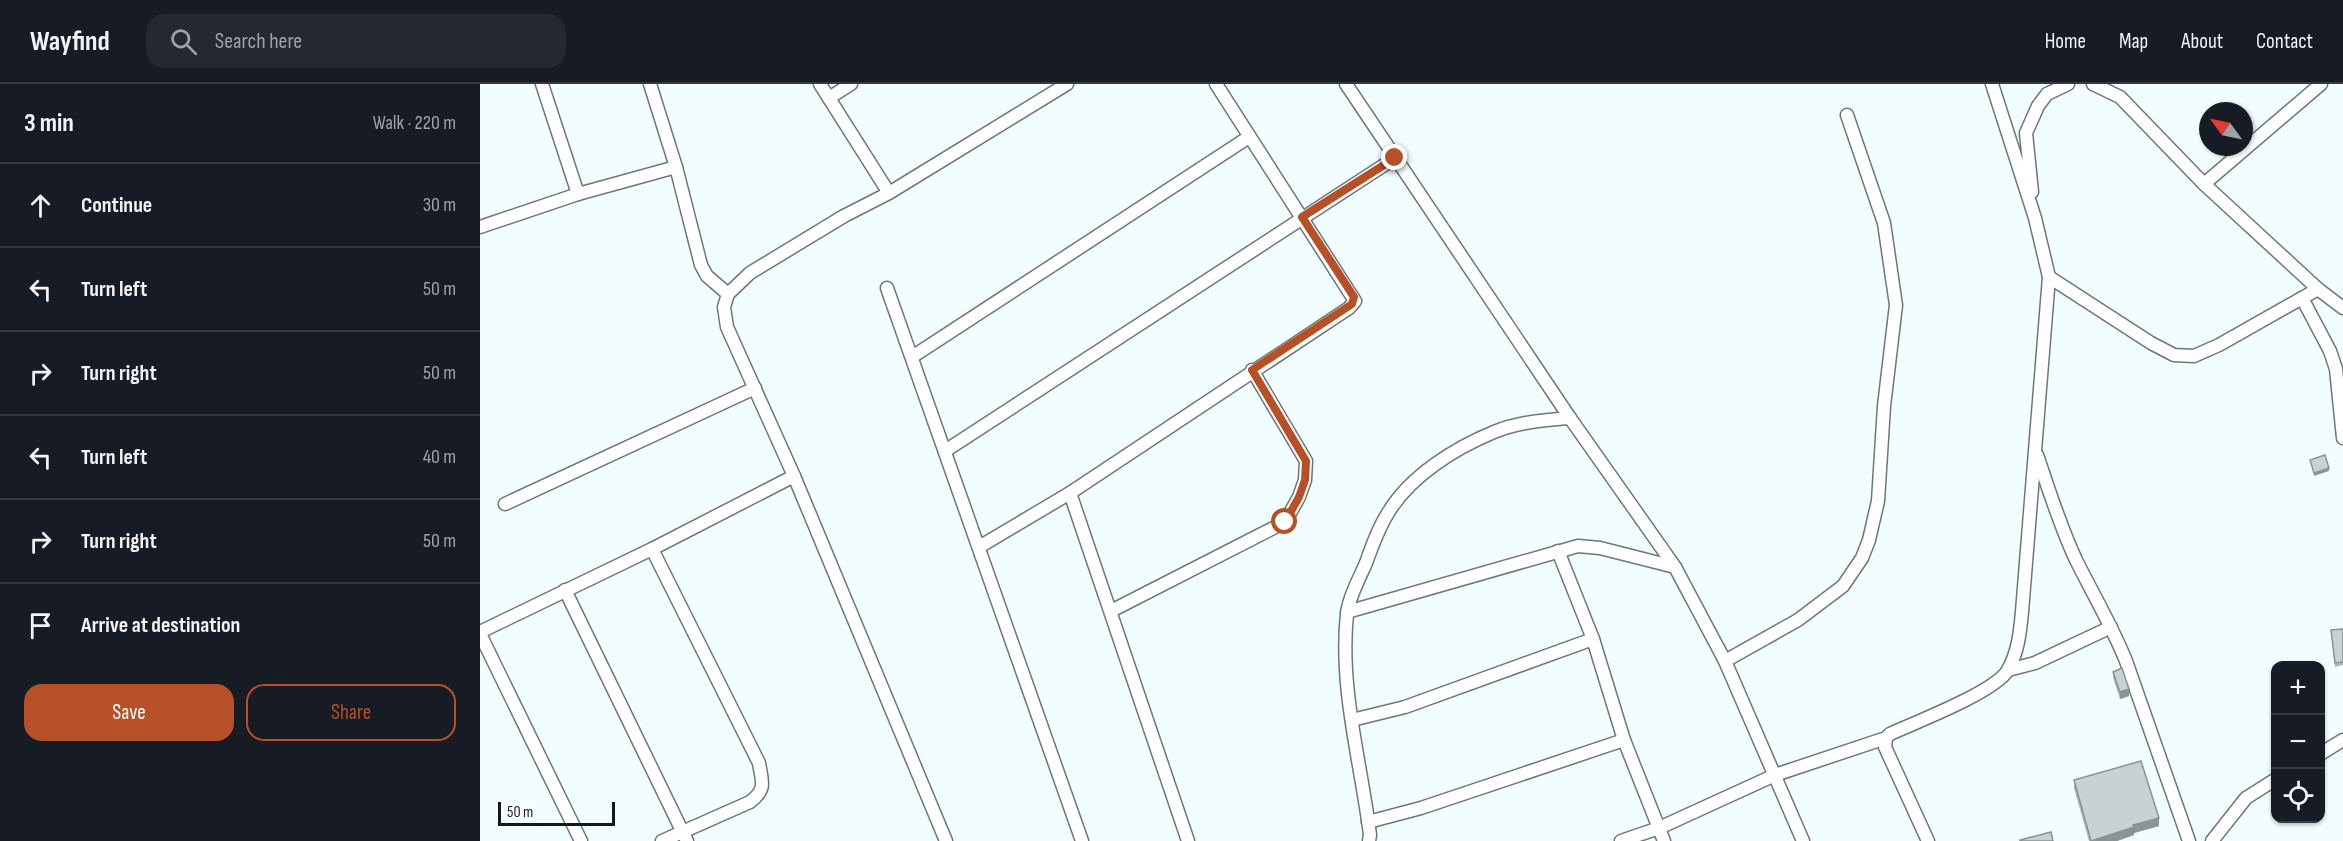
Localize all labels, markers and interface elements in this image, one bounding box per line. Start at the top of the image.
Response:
search box [146,14,566,68]
text: Wayfind [30,25,110,58]
icon: search [167,25,200,58]
text: Search here [215,28,302,55]
text: Home [2045,29,2086,54]
text: Map [2119,29,2148,54]
text: About [2181,29,2223,54]
text: Contact [2256,29,2313,54]
north arrow [2199,102,2253,156]
text: 3 min [24,108,74,139]
text: Walk · 220 m [373,111,456,135]
route end [1381,144,1407,170]
icon: ahead [24,189,57,222]
text: Continue [81,192,152,219]
text: 30 m [423,193,456,217]
icon: left [24,273,57,306]
text: Turn left [81,276,147,303]
text: 50 m [423,277,456,301]
icon: right [24,357,57,390]
text: Turn right [81,360,157,387]
text: 50 m [423,361,456,385]
icon: left [24,441,57,474]
text: Turn left [81,444,147,471]
text: 40 m [423,445,456,469]
route start [1271,508,1297,534]
icon: right [24,525,57,558]
text: Turn right [81,528,157,555]
text: 50 m [423,529,456,553]
icon: arrive [24,609,57,642]
text: Arrive at destination [81,612,240,639]
map controls [2271,661,2325,823]
button: + [2271,661,2325,715]
button: Save [24,684,234,741]
button: Share [246,684,456,741]
button: − [2271,715,2325,769]
button: locate [2271,769,2325,823]
scale bar [498,799,615,826]
text: 50 m [507,803,533,822]

